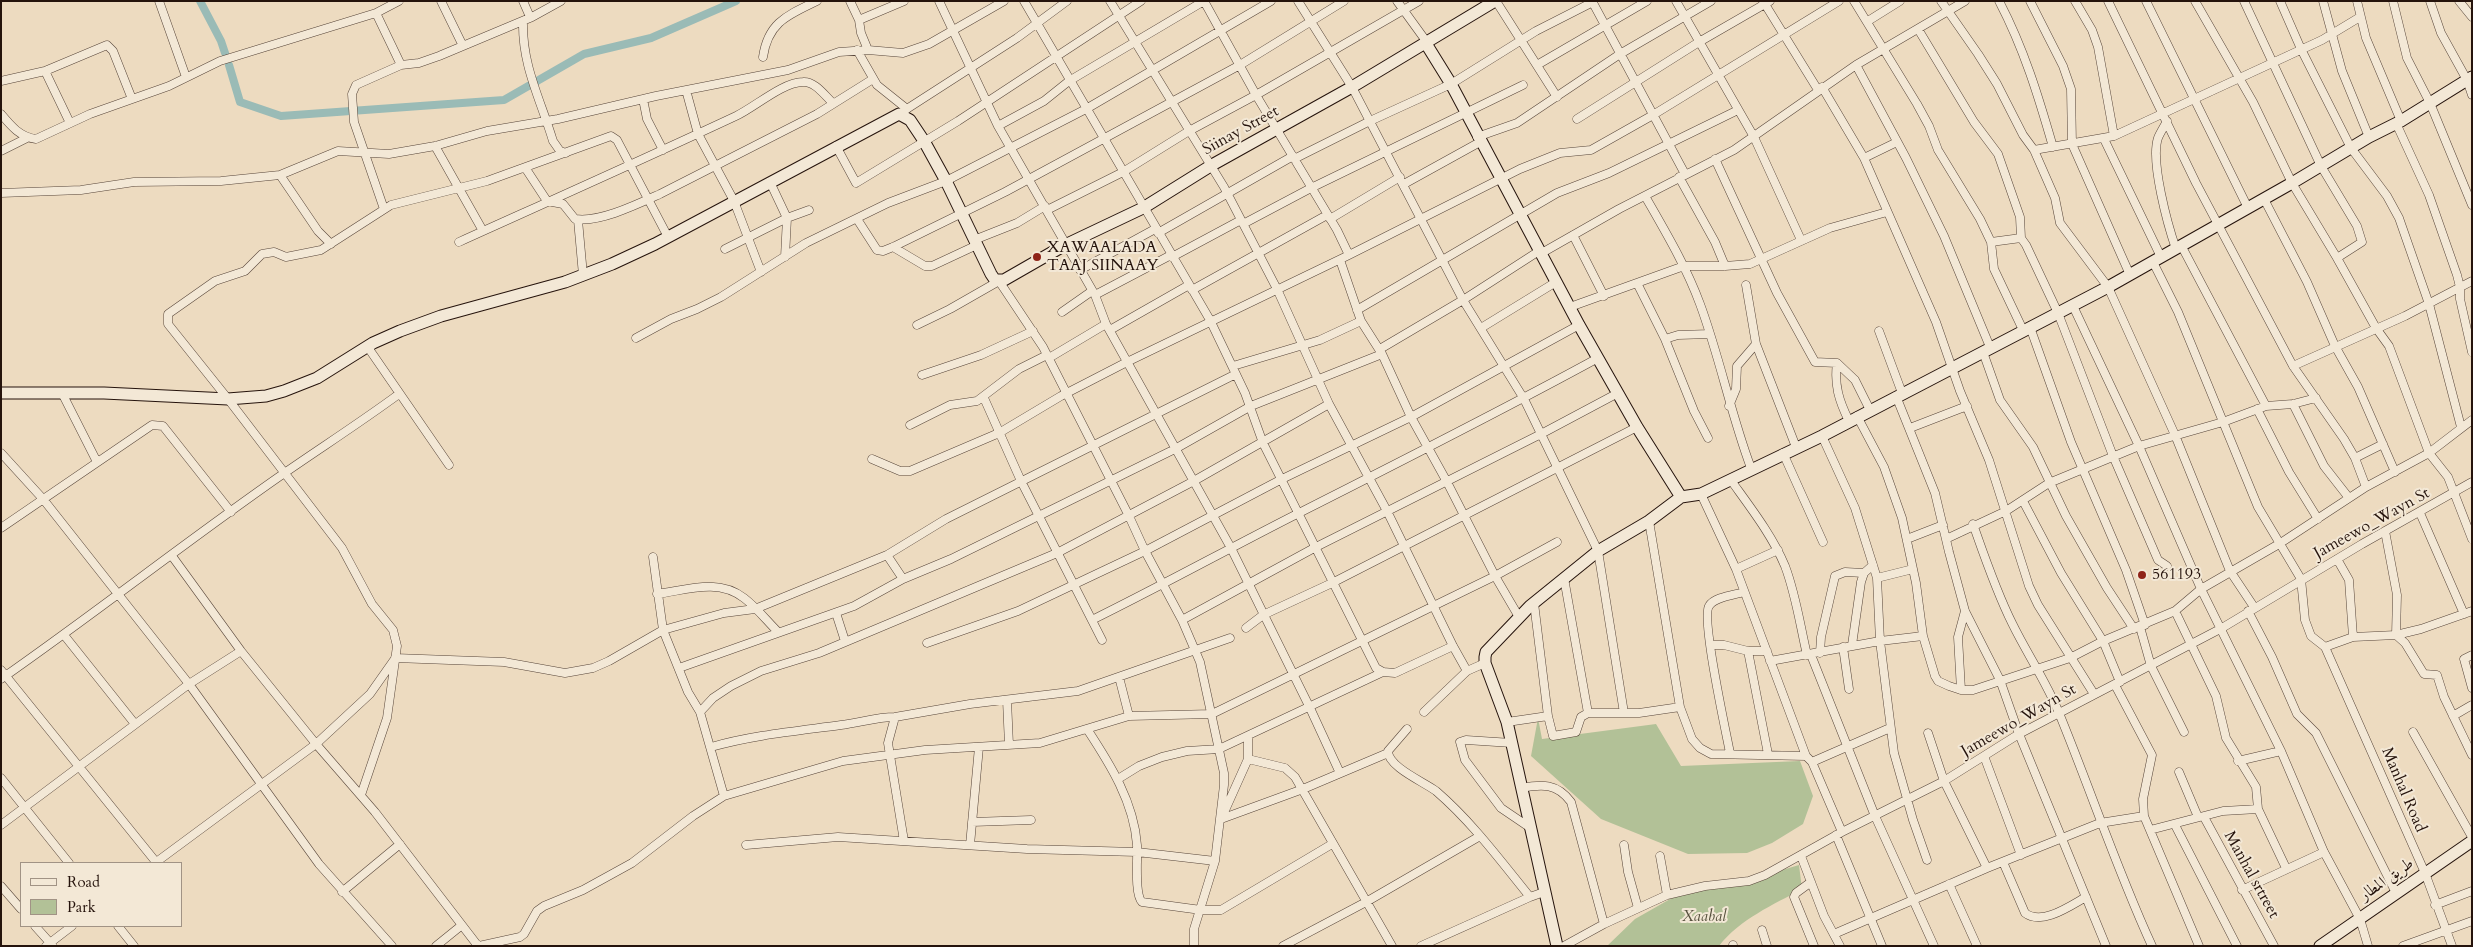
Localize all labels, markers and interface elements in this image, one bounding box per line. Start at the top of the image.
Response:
street label: Siinay Street [1199,102,1283,160]
place label: XAWAALADA TAAJ SIINAAY [1047,238,1158,276]
marker: XAWAALADA TAAJ SIINAAY [1031,251,1043,263]
street label: Jameewo_Wayn St [2311,484,2433,564]
place label: 561193 [2152,565,2201,585]
marker: 561193 [2136,569,2148,581]
street label: Jameewo_Wayn St [1958,680,2080,762]
street label: Manhal Road [2377,745,2429,835]
street label: Manhal srtreet [2219,828,2283,922]
street label: طريق المطار [2356,854,2418,906]
legend [20,862,182,927]
text: Road [67,872,100,892]
text: Park [67,897,96,917]
park label: Xaabal [1682,907,1726,927]

